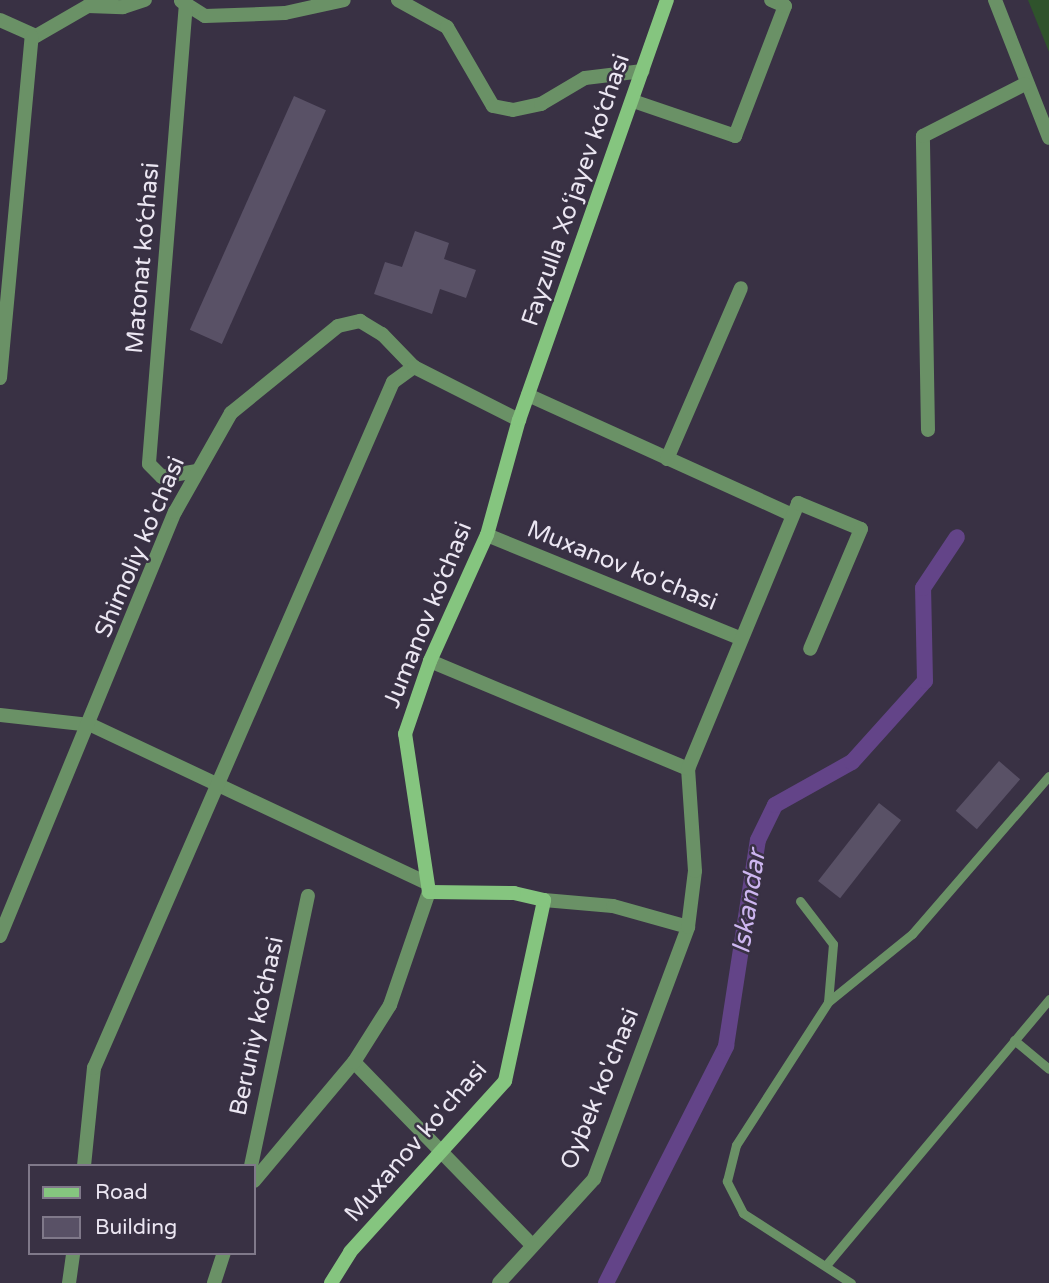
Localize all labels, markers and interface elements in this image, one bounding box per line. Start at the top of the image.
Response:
street label: Fayzulla Xo‘jayev ko‘chasi [516,50,636,330]
street label: Matonat ko‘chasi [120,161,166,355]
street label: Shimoliy ko'chasi [89,452,191,642]
street label: Muxanov ko'chasi [523,515,721,617]
street label: Jumanov ko‘chasi [378,518,478,712]
water label: Iskandar [725,848,773,956]
street label: Beruniy ko‘chasi [224,934,290,1118]
street label: Oybek ko'chasi [555,1004,645,1174]
street label: Muxanov ko'chasi [339,1056,493,1228]
legend [28,1164,256,1255]
text: Road [95,1180,148,1205]
text: Building [95,1215,177,1240]

